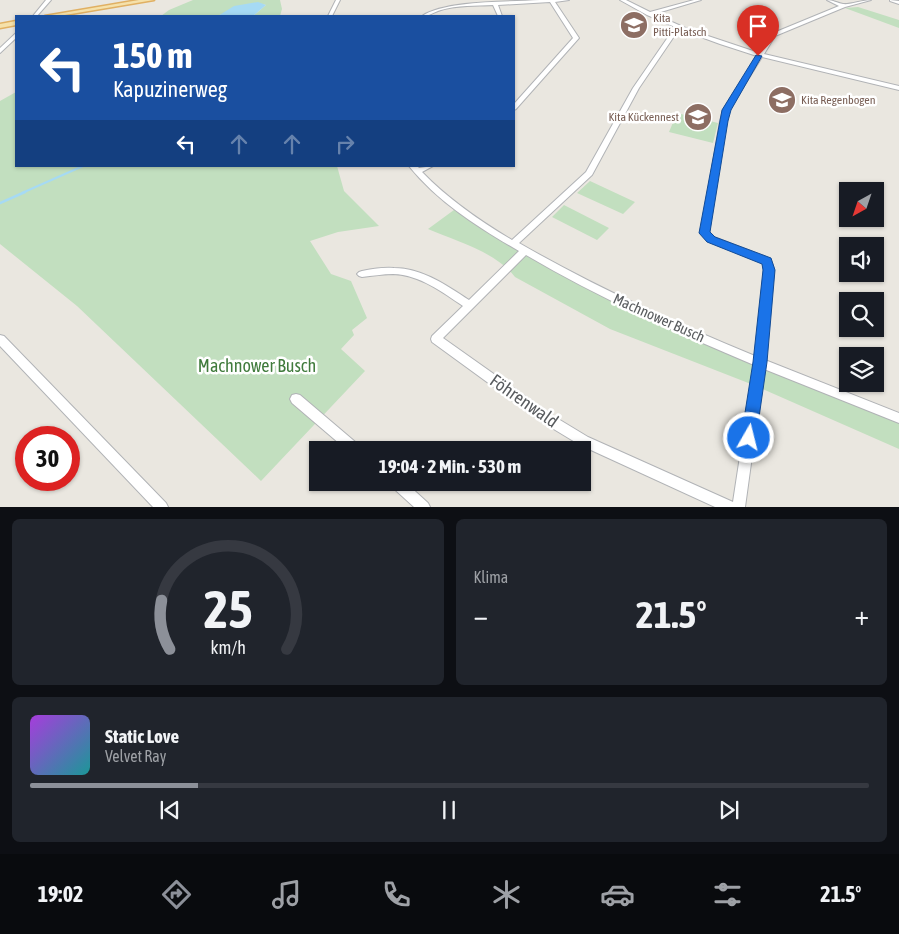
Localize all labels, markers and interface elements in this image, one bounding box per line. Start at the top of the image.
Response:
pin [737,5,779,56]
school or university icon: Kita Pitti-Platsch [619,10,649,40]
place label: Kita Pitti-Platsch [653,11,707,39]
icon: arrive [744,12,772,40]
icon: left [30,35,95,100]
text: 150 m [113,35,192,75]
text: Kapuzinerweg [113,76,227,102]
school or university icon: Kita Regenbogen [767,85,797,115]
place label: Kita Regenbogen [801,93,875,107]
school or university icon: Kita Kückennest [683,102,713,132]
place label: Kita Kückennest [608,110,680,124]
icon: left [172,130,200,158]
icon: ahead [225,130,253,158]
icon: ahead [278,130,306,158]
icon: right [331,130,359,158]
north arrow [839,182,884,228]
map controls [839,182,884,392]
button: sound [839,237,884,282]
street label: Machnower Busch [611,290,708,345]
button: search [839,292,884,337]
button: layers [839,347,884,392]
park label: Machnower Busch [198,355,316,376]
street label: Föhrenwald [486,370,562,432]
position arrow [722,411,774,463]
speed limit sign: 30 [15,426,80,491]
text: 19:04 · 2 Min. · 530 m [379,455,521,477]
text: Klima [474,568,508,586]
text: 25 [203,579,252,639]
text: 21.5° [636,593,707,636]
text: − [474,599,488,631]
text: + [854,599,869,631]
text: km/h [210,637,245,658]
text: Static Love [105,725,179,747]
text: Velvet Ray [105,747,166,765]
icon: previous [156,796,184,824]
icon: pause [435,796,463,824]
icon: next [715,796,743,824]
icon: directions [159,877,194,912]
icon: music [269,877,304,912]
icon: phone [379,877,414,912]
icon: climate [489,877,524,912]
icon: car [600,877,635,912]
icon: filters [710,877,745,912]
text: 19:02 [38,881,83,907]
text: 21.5° [820,881,861,907]

